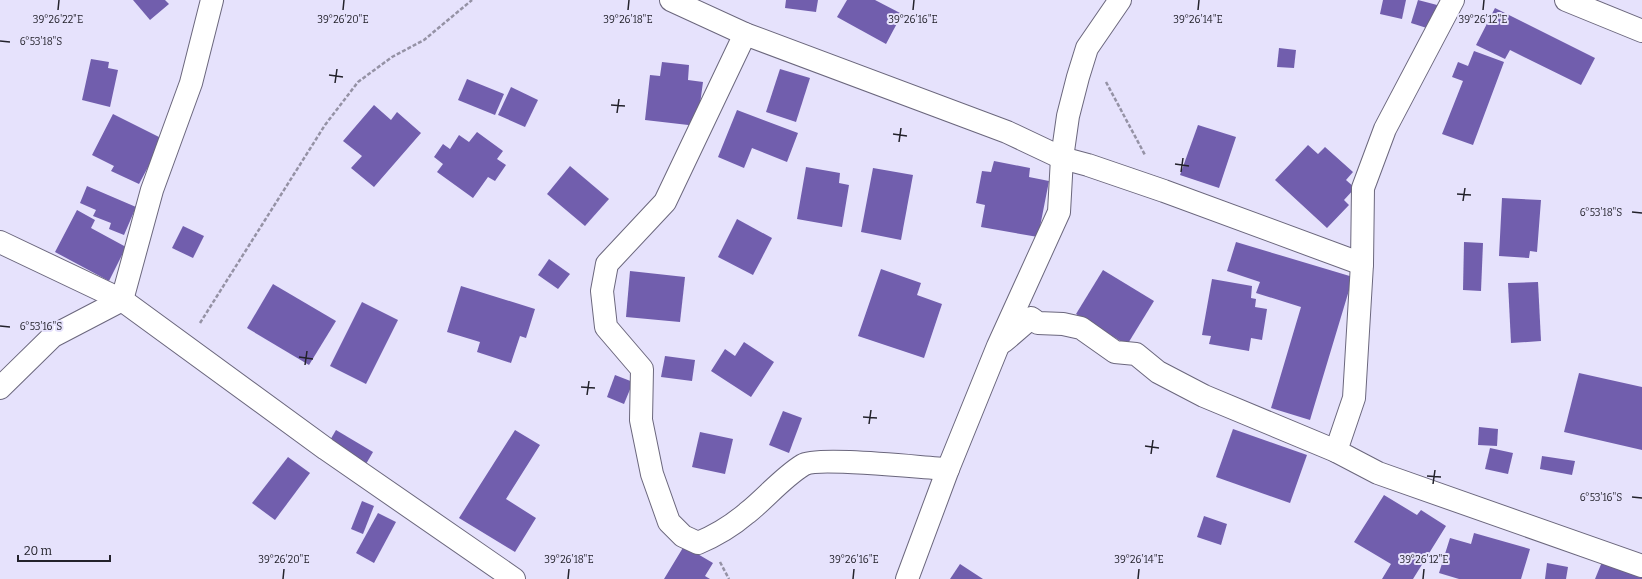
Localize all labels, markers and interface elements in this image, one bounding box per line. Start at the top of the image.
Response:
text: 39°26'22"E [33,14,83,26]
text: 39°26'20"E [317,14,369,26]
text: 39°26'18"E [603,14,653,26]
text: 39°26'16"E [888,14,938,26]
text: 39°26'14"E [1173,14,1223,26]
text: 39°26'12"E [1458,14,1508,26]
text: 6°53'18"S [20,36,62,48]
text: 6°53'18"S [1580,207,1622,219]
text: 6°53'16"S [20,321,62,333]
text: 6°53'16"S [1580,492,1622,504]
scale bar [18,537,110,563]
text: 20 m [24,544,53,558]
text: 39°26'20"E [258,554,310,566]
text: 39°26'18"E [544,554,594,566]
text: 39°26'16"E [829,554,879,566]
text: 39°26'14"E [1114,554,1164,566]
text: 39°26'12"E [1399,554,1449,566]

